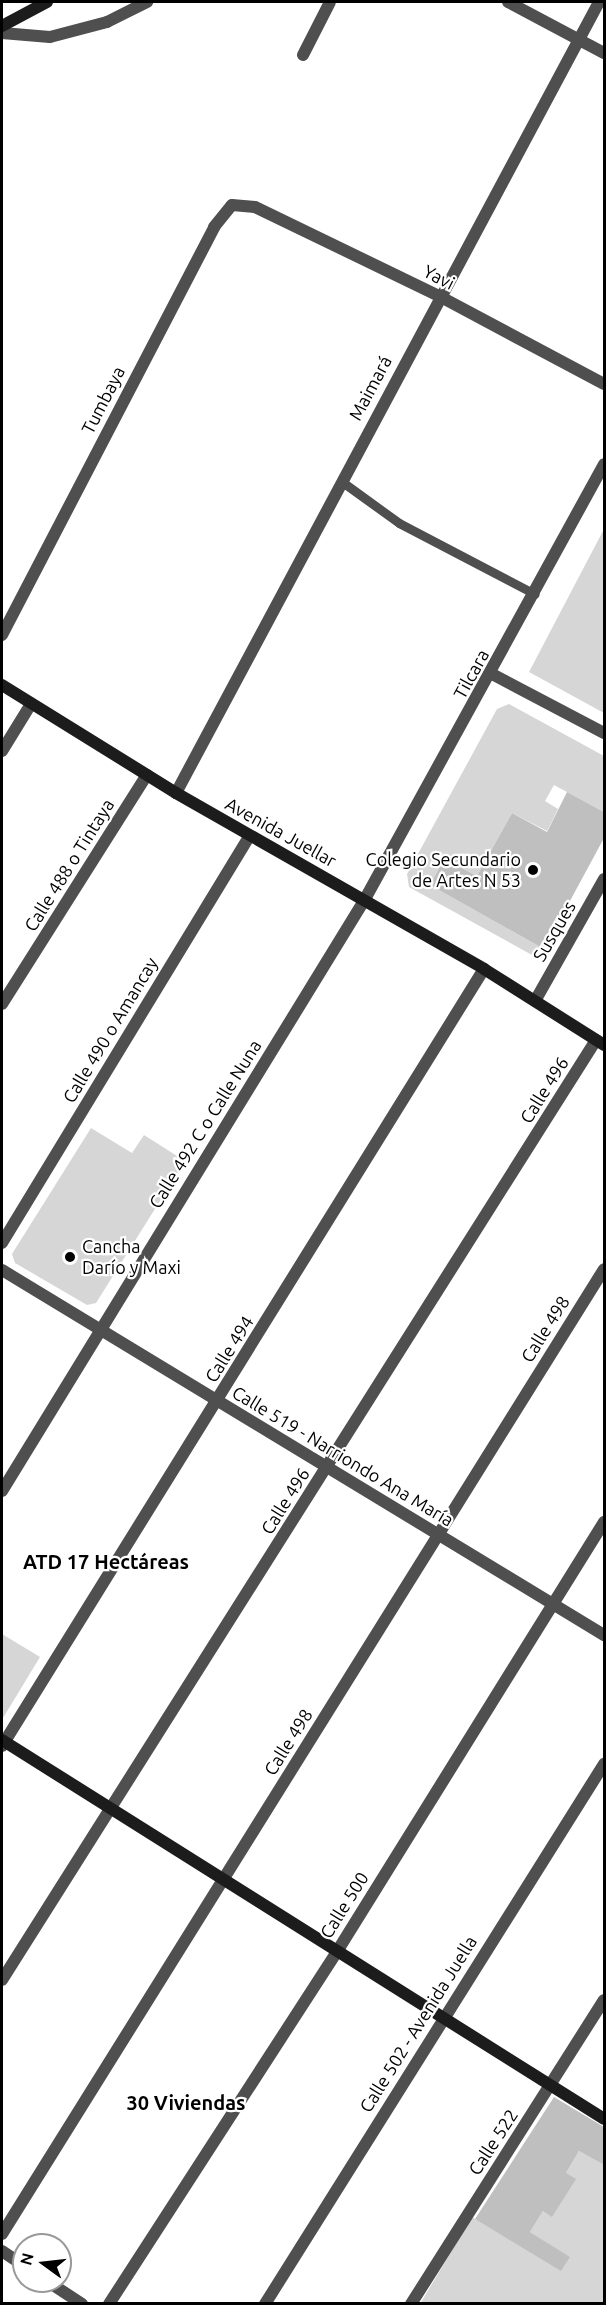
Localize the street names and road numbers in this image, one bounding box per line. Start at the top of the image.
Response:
street label: Yavi [420,260,458,294]
street label: Maimará [344,352,396,424]
street label: Tumbaya [77,363,129,437]
street label: Tilcara [449,646,493,702]
street label: Avenida Juellar [222,793,340,871]
street label: Calle 488 o Tintaya [19,795,119,935]
street label: Susques [528,897,580,965]
street label: Calle 490 o Amancay [58,953,162,1107]
street label: Calle 492 C o Calle Nuna [144,1036,266,1212]
street label: Calle 496 [515,1053,573,1127]
street label: Calle 498 [516,1292,574,1366]
street label: Calle 494 [200,1312,258,1386]
street label: Calle 519 - Narriondo Ana María [228,1381,458,1531]
street label: Calle 496 [256,1464,314,1538]
street label: Calle 498 [259,1705,317,1779]
street label: Calle 500 [315,1868,373,1942]
street label: Calle 502 - Avenida Juella [355,1932,481,2116]
street label: Calle 522 [464,2105,522,2179]

